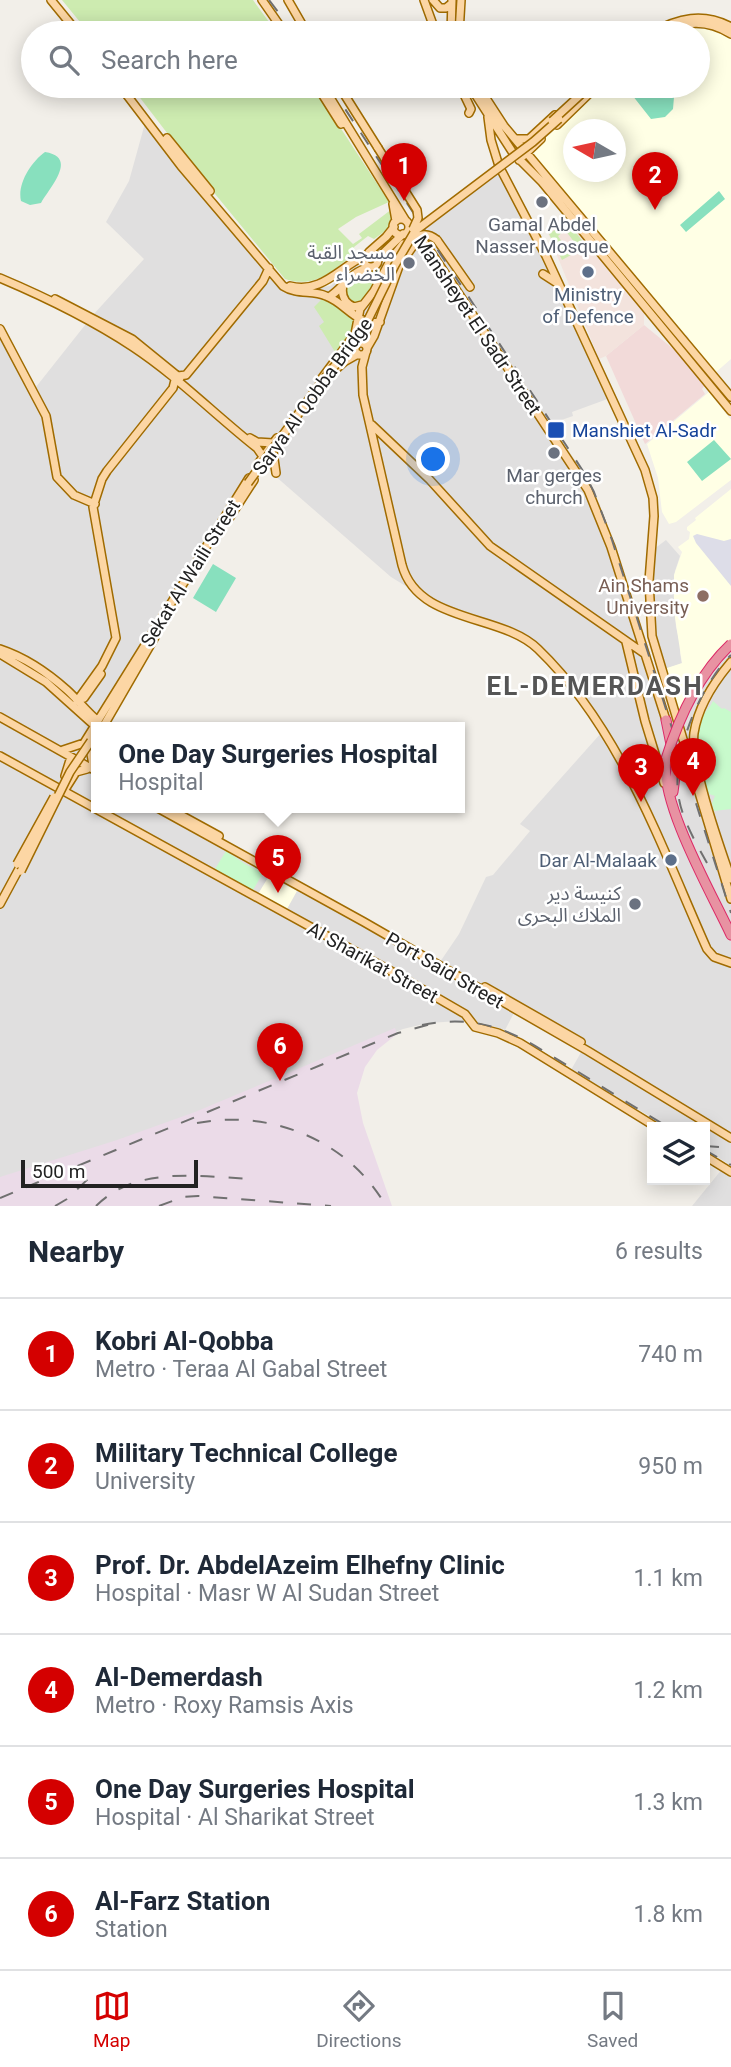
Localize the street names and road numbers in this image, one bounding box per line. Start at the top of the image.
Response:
street label: Mansheyet El Sadr Street [409,231,546,419]
street label: Sarya Al Qobba Bridge [248,313,377,479]
street label: Sekat Al Waili Street [136,495,245,651]
street label: Al Sharikat Street [303,917,442,1008]
street label: Port Said Street [382,927,508,1013]

